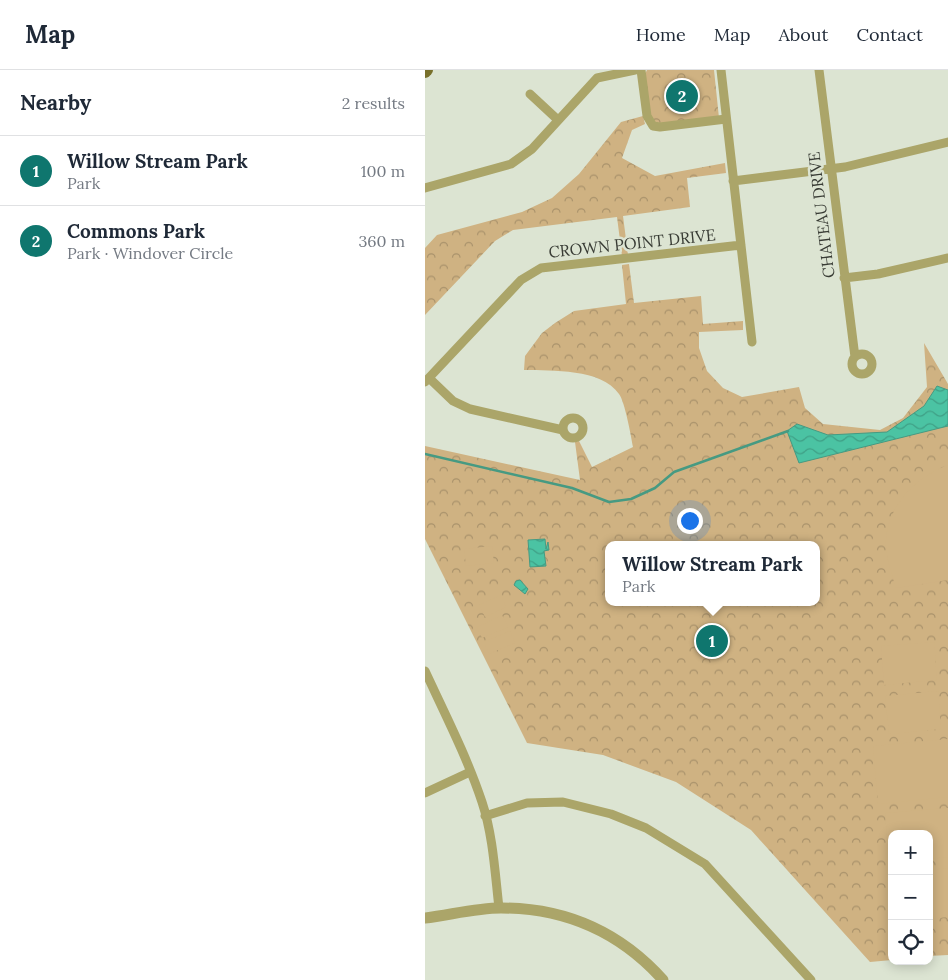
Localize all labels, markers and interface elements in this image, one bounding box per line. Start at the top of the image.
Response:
text: Map [25,19,75,50]
text: Home [636,23,686,46]
text: Map [714,23,750,46]
text: About [778,23,828,46]
text: Contact [856,23,923,46]
pin: 2 [666,77,698,115]
text: Nearby [20,89,91,116]
text: 2 results [342,93,405,113]
text: Willow Stream Park [67,149,248,173]
street label: CHATEAU DRIVE [803,151,839,279]
text: 1 [33,161,39,181]
text: 100 m [361,161,405,181]
text: Park [67,173,100,193]
text: Commons Park [67,219,205,243]
street label: CROWN POINT DRIVE [547,224,717,262]
text: 2 [32,231,40,251]
text: 360 m [358,231,405,251]
text: Park · Windover Circle [67,243,233,263]
your location [677,508,703,534]
popup [605,541,820,606]
text: Willow Stream Park [622,552,803,576]
text: Park [622,576,655,596]
pin: 1 [696,622,728,660]
map controls [888,830,933,965]
button: + [888,830,933,875]
button: − [888,875,933,920]
button: locate [888,920,933,965]

